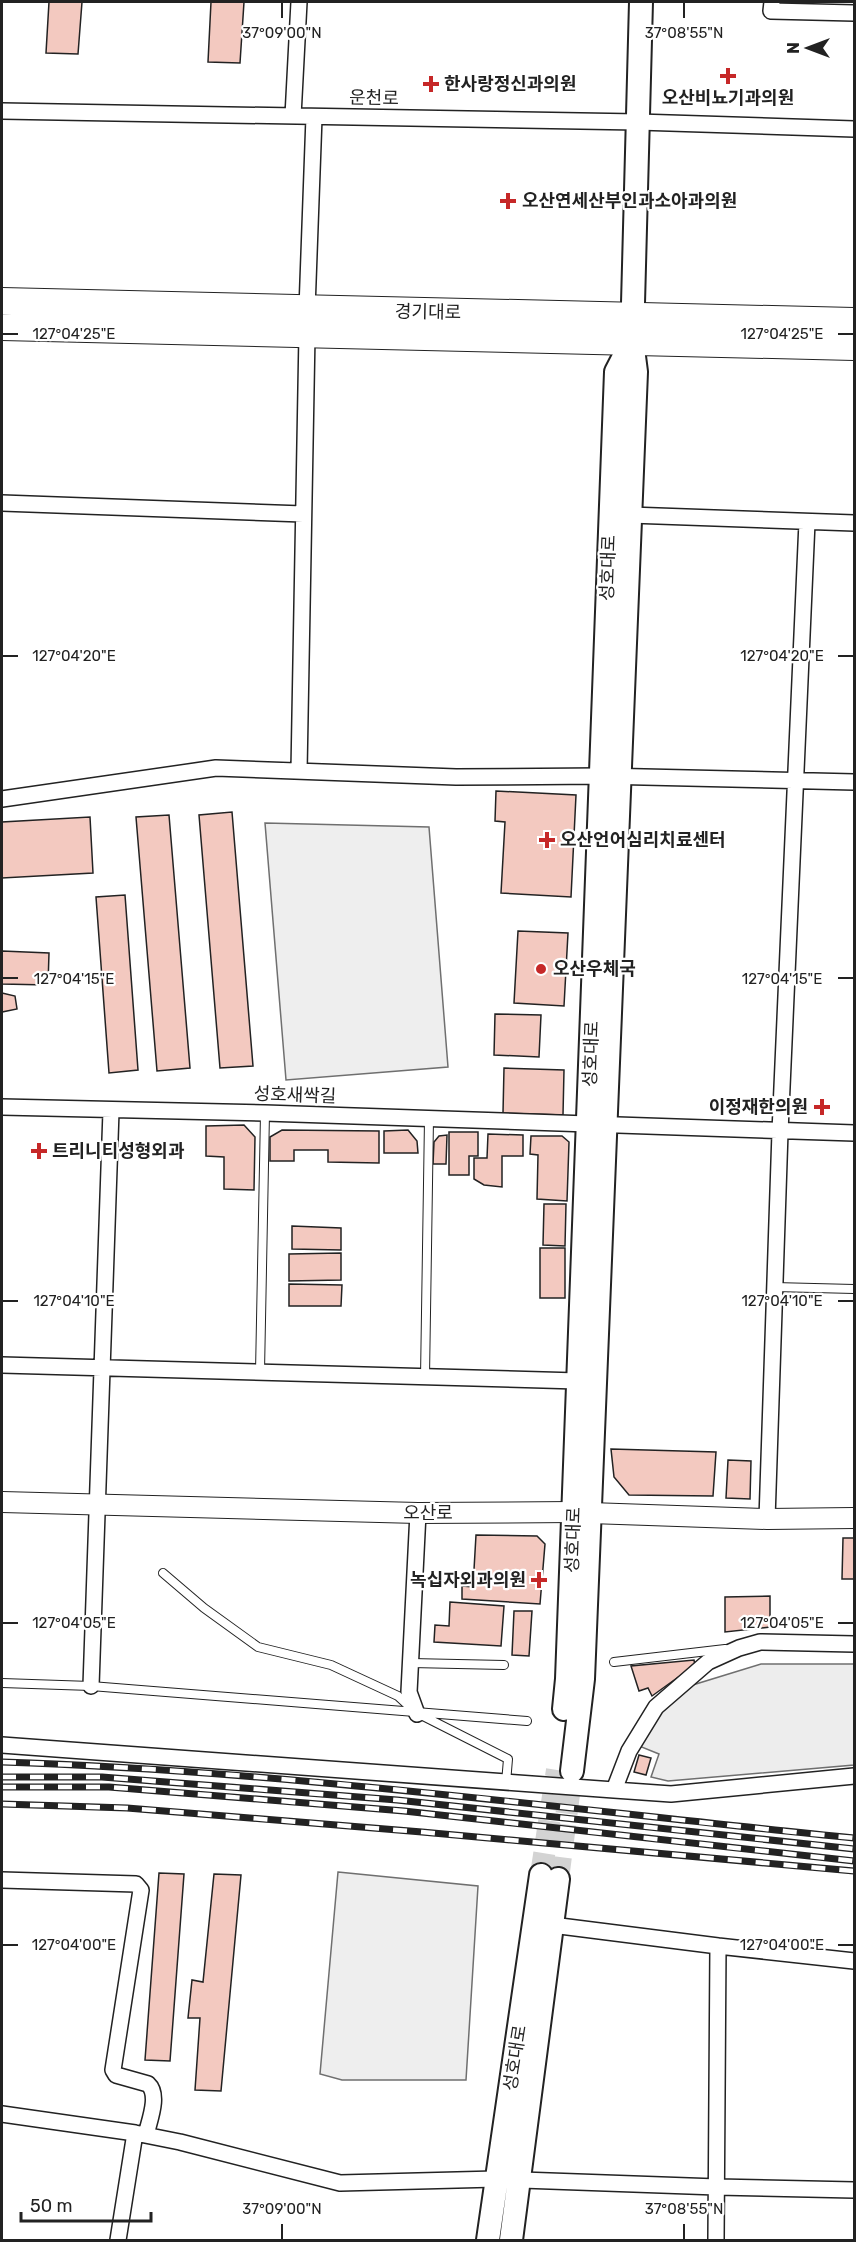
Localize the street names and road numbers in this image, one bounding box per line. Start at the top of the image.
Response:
street label: 운천로 [349,87,399,109]
street label: 경기대로 [395,300,461,324]
street label: 성호대로 [596,535,620,601]
street label: 성호대로 [579,1021,603,1087]
street label: 성호새싹길 [253,1083,337,1107]
street label: 오산로 [403,1502,453,1524]
street label: 성호대로 [561,1507,585,1573]
street label: 성호대로 [499,2024,531,2092]

